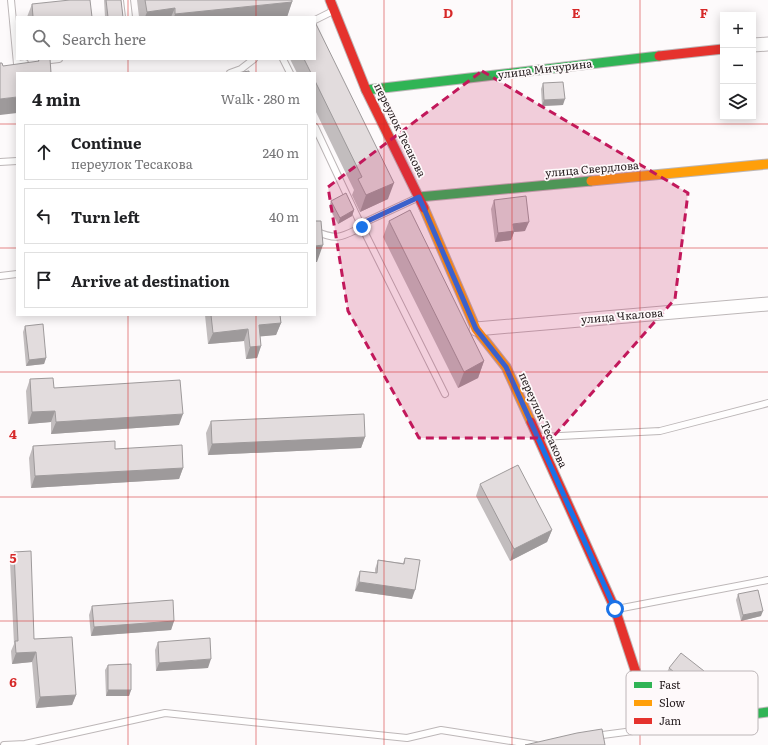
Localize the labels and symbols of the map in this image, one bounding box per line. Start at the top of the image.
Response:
text: D [443,3,453,22]
text: E [572,3,581,22]
text: F [700,3,708,22]
street label: улица Мичурина [497,54,593,82]
street label: переулок Тесакова [371,80,431,179]
street label: улица Свердлова [544,156,640,180]
route end [353,218,371,236]
street label: улица Чкалова [580,303,664,327]
street label: переулок Тесакова [516,369,572,470]
text: 4 [9,424,17,443]
text: 5 [9,548,17,567]
route start [606,600,624,618]
legend [626,671,758,735]
text: 6 [9,672,17,691]
text: Fast [659,676,681,692]
text: Slow [659,694,685,710]
text: Jam [659,712,682,728]

